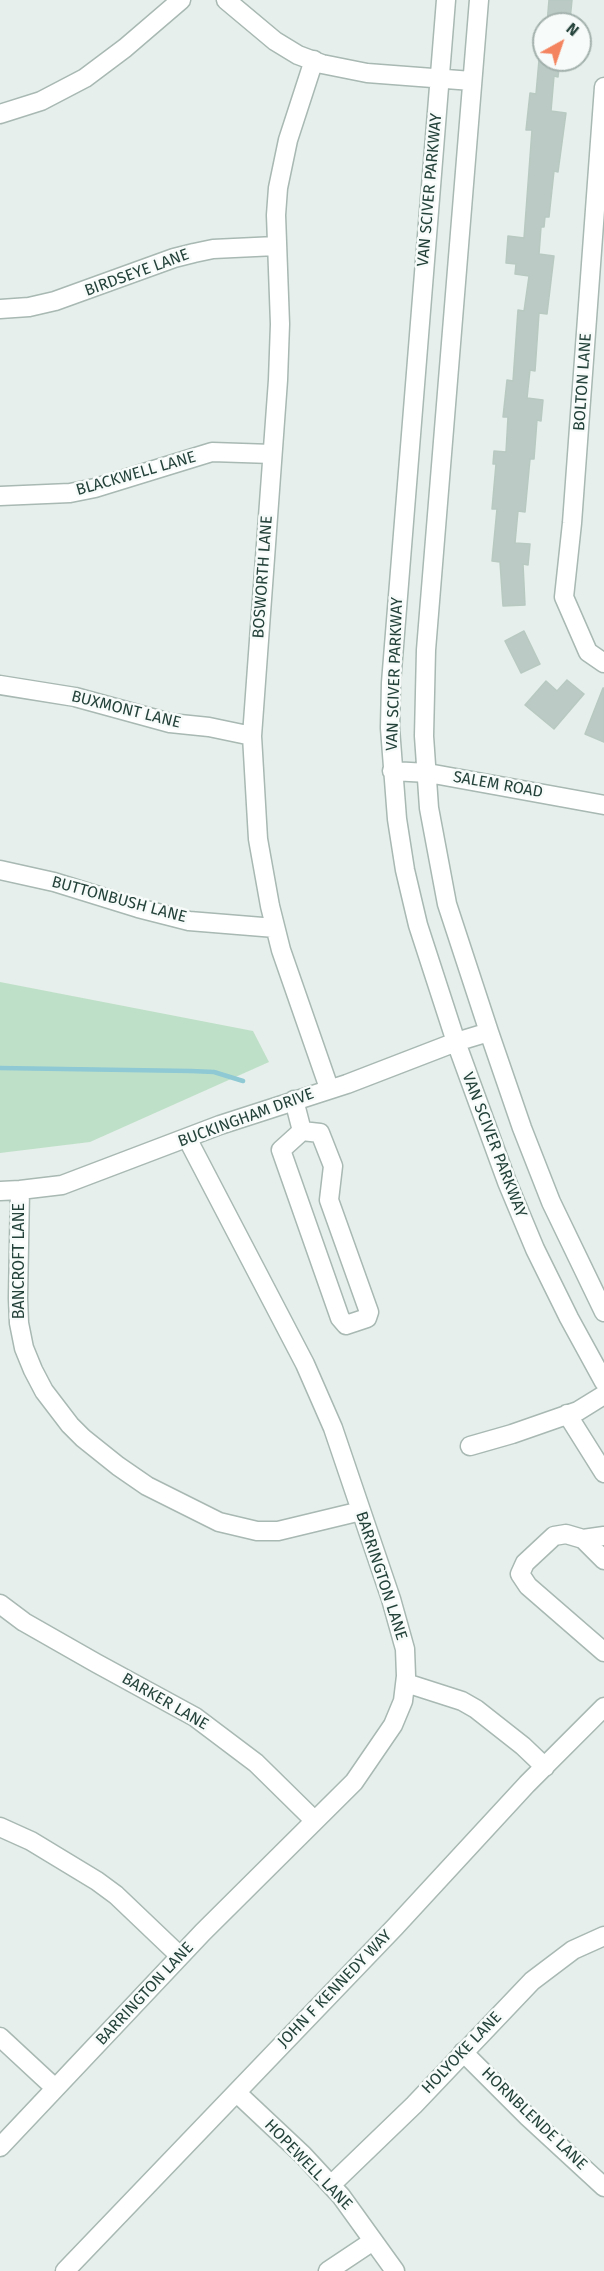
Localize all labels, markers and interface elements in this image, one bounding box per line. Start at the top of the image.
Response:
north arrow [532,12,592,72]
text: N [562,19,583,40]
street label: VAN SCIVER PARKWAY [414,113,446,267]
street label: BIRDSEYE LANE [82,245,192,301]
street label: BOLTON LANE [570,332,596,432]
street label: BLACKWELL LANE [74,448,198,500]
street label: BOSWORTH LANE [249,515,277,639]
street label: VAN SCIVER PARKWAY [383,597,407,751]
street label: BUXMONT LANE [69,687,183,733]
street label: SALEM ROAD [452,768,544,802]
street label: BUTTONBUSH LANE [49,873,189,927]
street label: VAN SCIVER PARKWAY [457,1070,531,1220]
street label: BUCKINGHAM DRIVE [175,1084,317,1152]
street label: BANCROFT LANE [10,1203,30,1319]
street label: BARRINGTON LANE [351,1509,411,1643]
street label: BARKER LANE [118,1669,212,1735]
street label: JOHN F KENNEDY WAY [274,1926,396,2052]
street label: BARRINGTON LANE [92,1938,198,2050]
street label: HOLYOKE LANE [418,2008,506,2098]
street label: HORNBLENDE LANE [477,2064,591,2174]
street label: HOPEWELL LANE [260,2116,356,2214]

